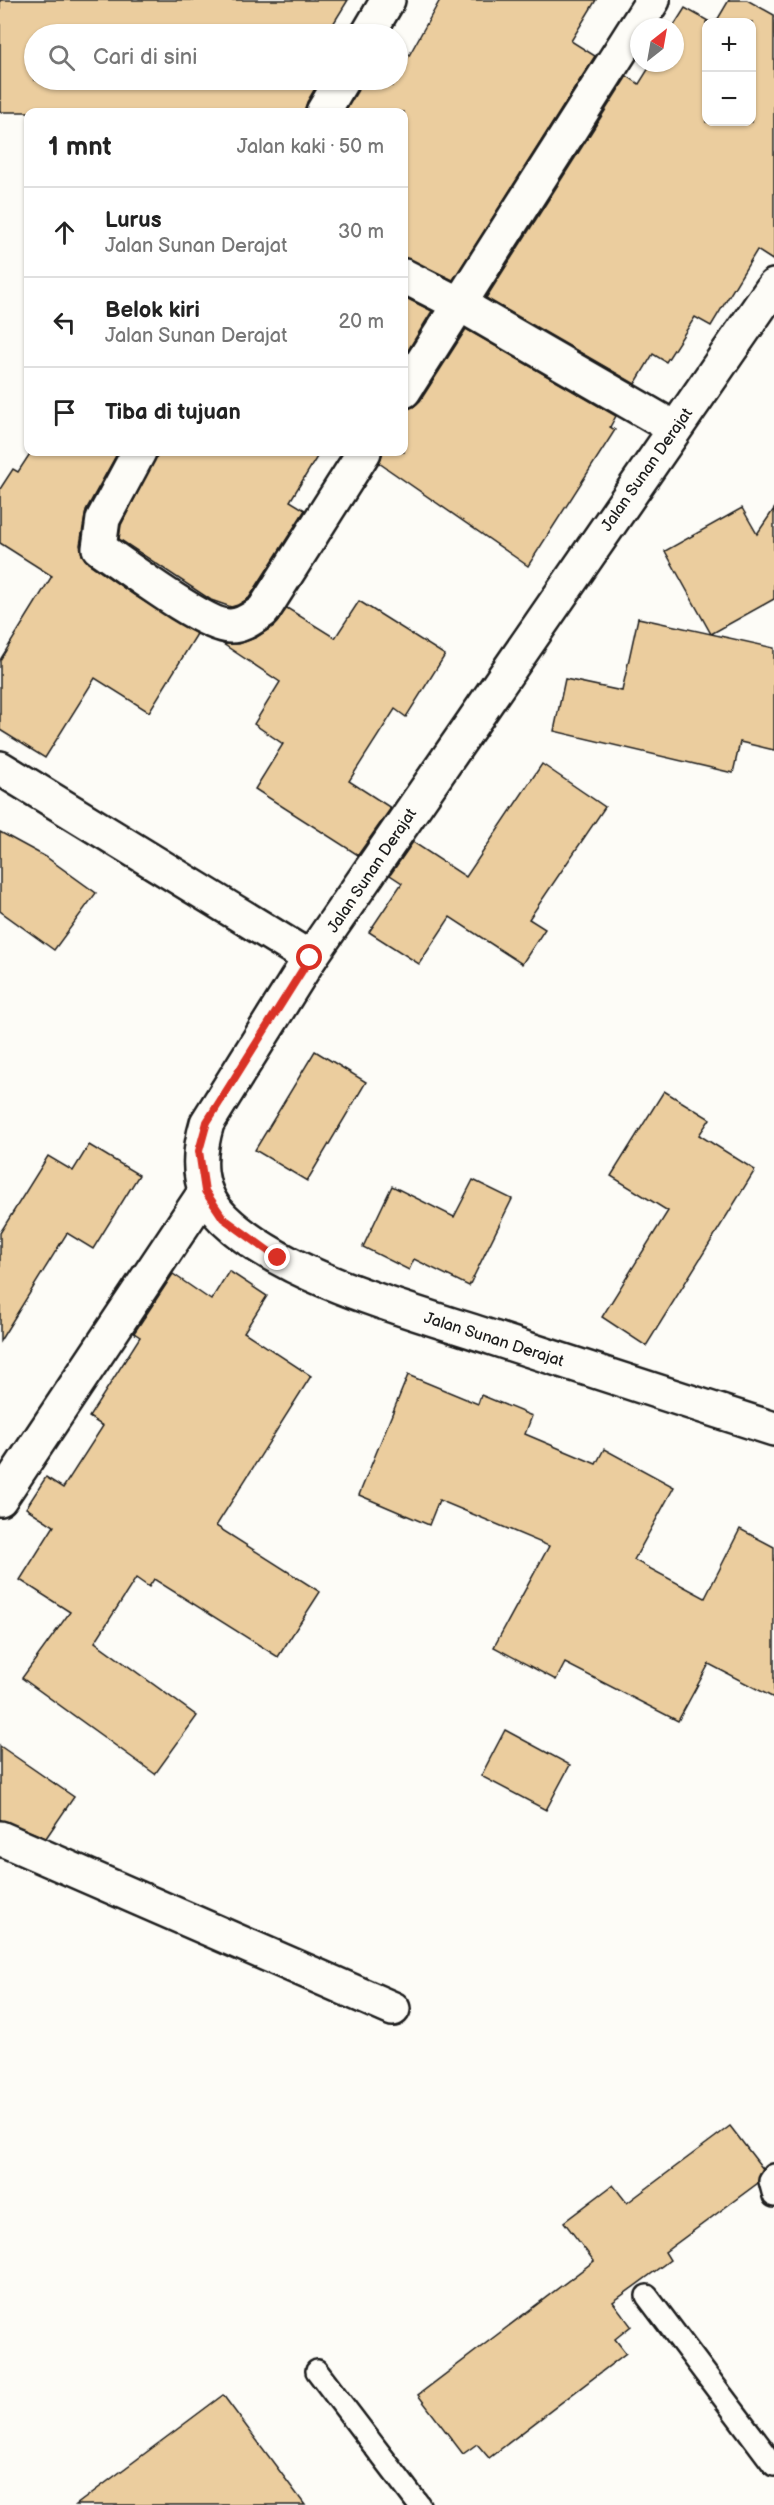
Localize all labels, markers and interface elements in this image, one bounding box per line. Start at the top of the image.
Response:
north arrow [630,18,684,72]
map controls [702,18,756,126]
button: + [702,18,756,72]
search box [24,24,408,90]
icon: search [45,41,78,74]
text: Cari di sini [93,44,197,71]
button: − [702,72,756,126]
text: 1 mnt [48,132,111,163]
text: Jalan kaki · 50 m [237,135,384,159]
text: Lurus [105,207,161,234]
icon: ahead [48,216,81,249]
text: 30 m [338,220,384,244]
text: Jalan Sunan Derajat [105,234,287,258]
text: Belok kiri [105,297,200,324]
icon: left [48,306,81,339]
text: 20 m [339,310,384,334]
text: Jalan Sunan Derajat [105,324,287,348]
icon: arrive [48,396,81,429]
text: Tiba di tujuan [105,399,241,426]
street label: Jalan Sunan Derajat [598,405,697,535]
street label: Jalan Sunan Derajat [324,805,421,937]
route start [296,944,322,970]
route end [264,1244,290,1270]
street label: Jalan Sunan Derajat [421,1309,566,1371]

